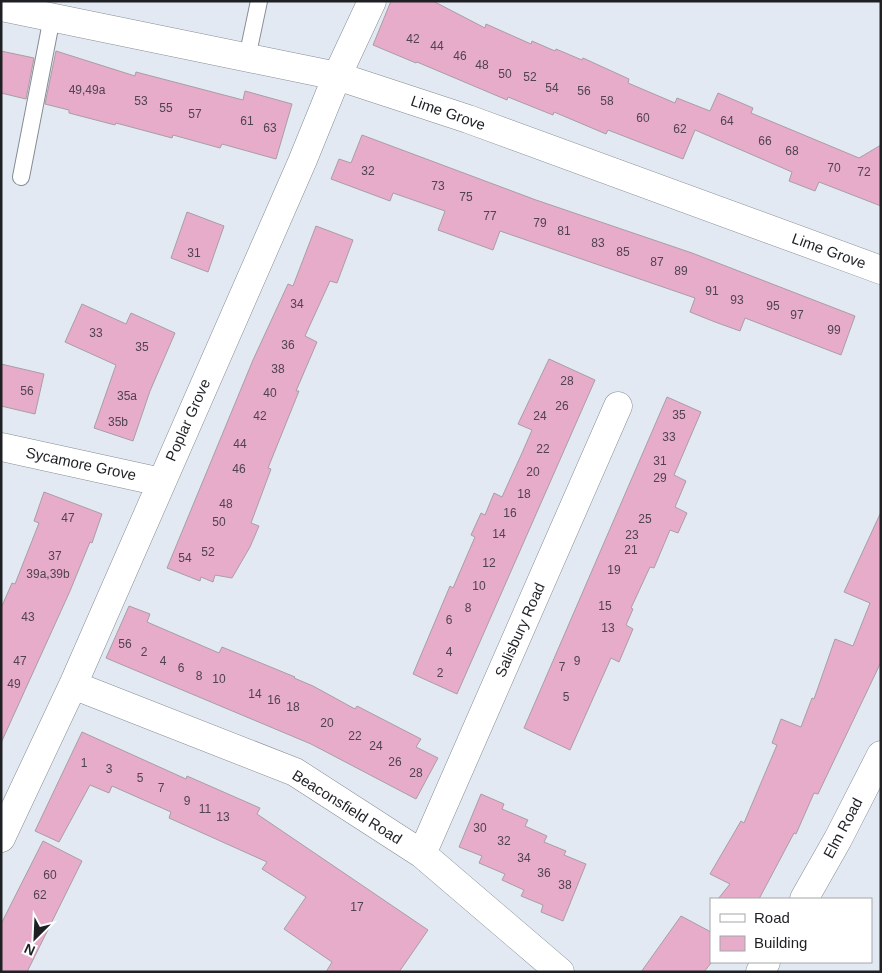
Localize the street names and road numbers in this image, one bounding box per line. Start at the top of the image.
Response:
street label: Lime Grove [409,92,488,133]
street label: Lime Grove [790,229,869,272]
street label: Poplar Grove [162,376,213,464]
street label: Sycamore Grove [24,443,138,484]
street label: Salisbury Road [491,580,548,680]
street label: Beaconsfield Road [289,766,405,847]
street label: Elm Road [820,795,866,861]

